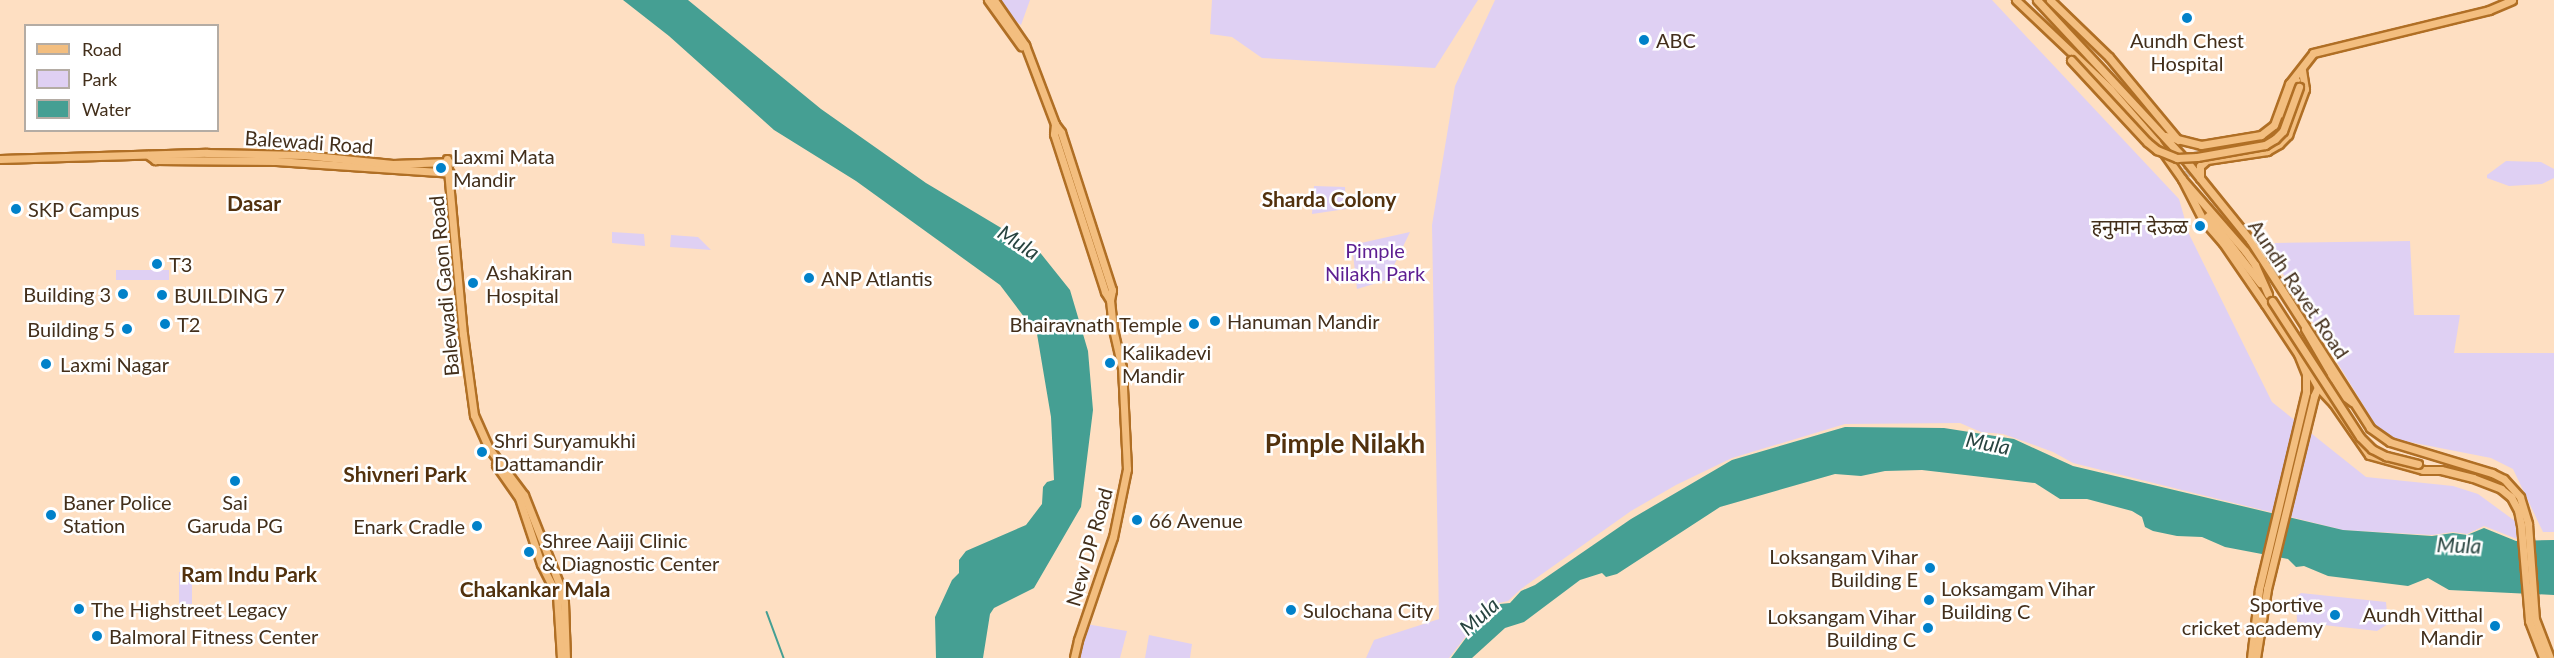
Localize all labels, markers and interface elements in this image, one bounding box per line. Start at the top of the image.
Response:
marker: Aundh Chest Hospital [2178,9,2196,27]
legend [24,24,219,132]
place label: ABC [1656,28,1696,52]
place label: Aundh Chest Hospital [2130,29,2244,76]
marker: ABC [1637,33,1651,47]
text: Road [82,38,122,60]
text: Park [82,68,117,90]
text: Water [82,98,131,120]
street label: Balewadi Road [244,126,374,158]
place label: Laxmi Mata Mandir [453,144,555,191]
marker: Laxmi Mata Mandir [434,161,448,175]
district label: Sharda Colony [1262,186,1396,212]
district label: Dasar [227,190,281,216]
street label: Balewadi Gaon Road [424,195,464,377]
place label: SKP Campus [28,197,140,221]
marker: SKP Campus [9,202,23,216]
place label: हनुमान देऊळ [2091,214,2188,238]
street label: Aundh Ravet Road [2244,215,2354,363]
water label: Mula [993,219,1045,265]
marker: हनुमान देऊळ [2193,219,2207,233]
park label: Pimple Nilakh Park [1325,238,1425,285]
place label: T3 [169,252,192,276]
marker: T3 [150,257,164,271]
place label: Ashakiran Hospital [486,260,572,307]
place label: ANP Atlantis [821,266,934,290]
marker: ANP Atlantis [802,271,816,285]
marker: Ashakiran Hospital [464,274,482,292]
place label: Building 3 [23,282,111,306]
place label: BUILDING 7 [174,283,285,307]
marker: Building 3 [116,287,130,301]
marker: BUILDING 7 [155,288,169,302]
place label: Hanuman Mandir [1227,309,1380,333]
place label: T2 [177,312,200,336]
place label: Bhairavnath Temple [1009,312,1182,336]
marker: Hanuman Mandir [1208,314,1222,328]
place label: Building 5 [27,317,115,341]
marker: T2 [158,317,172,331]
marker: Bhairavnath Temple [1187,317,1201,331]
marker: Building 5 [120,322,134,336]
place label: Kalikadevi Mandir [1122,340,1211,387]
place label: Laxmi Nagar [60,352,169,376]
marker: Laxmi Nagar [37,355,55,373]
marker: Kalikadevi Mandir [1103,356,1117,370]
water label: Mula [1964,426,2012,460]
place label: Shri Suryamukhi Dattamandir [494,428,636,475]
district label: Pimple Nilakh [1265,428,1425,460]
marker: Shri Suryamukhi Dattamandir [475,445,489,459]
district label: Shivneri Park [343,461,467,487]
marker: Sai Garuda PG [228,474,242,488]
street label: New DP Road [1061,485,1117,609]
place label: Sai Garuda PG [187,490,283,537]
place label: Baner Police Station [63,491,172,538]
marker: Baner Police Station [44,508,58,522]
place label: 66 Avenue [1149,508,1244,532]
marker: 66 Avenue [1130,513,1144,527]
place label: Enark Cradle [353,514,465,538]
marker: Enark Cradle [470,519,484,533]
place label: Shree Aaiji Clinic & Diagnostic Center [542,528,719,575]
water label: Mula [2436,532,2482,558]
marker: Shree Aaiji Clinic & Diagnostic Center [520,543,538,561]
place label: Loksangam Vihar Building E [1769,544,1918,591]
district label: Ram Indu Park [181,561,317,587]
marker: Loksangam Vihar Building E [1923,561,1937,575]
district label: Chakankar Mala [459,576,611,602]
place label: Loksamgam Vihar Building C [1941,576,2096,623]
water label: Mula [1454,592,1504,640]
place label: Sportive cricket academy [2182,592,2323,639]
marker: Loksamgam Vihar Building C [1922,593,1936,607]
place label: The Highstreet Legacy [91,597,287,621]
place label: Sulochana City [1303,598,1433,622]
marker: The Highstreet Legacy [72,602,86,616]
place label: Aundh Vitthal Mandir [2362,602,2483,649]
marker: Sulochana City [1284,603,1298,617]
place label: Loksangam Vihar Building C [1767,604,1916,651]
marker: Sportive cricket academy [2328,608,2342,622]
marker: Aundh Vitthal Mandir [2488,619,2502,633]
marker: Loksangam Vihar Building C [1921,621,1935,635]
place label: Balmoral Fitness Center [109,624,318,648]
marker: Balmoral Fitness Center [90,629,104,643]

